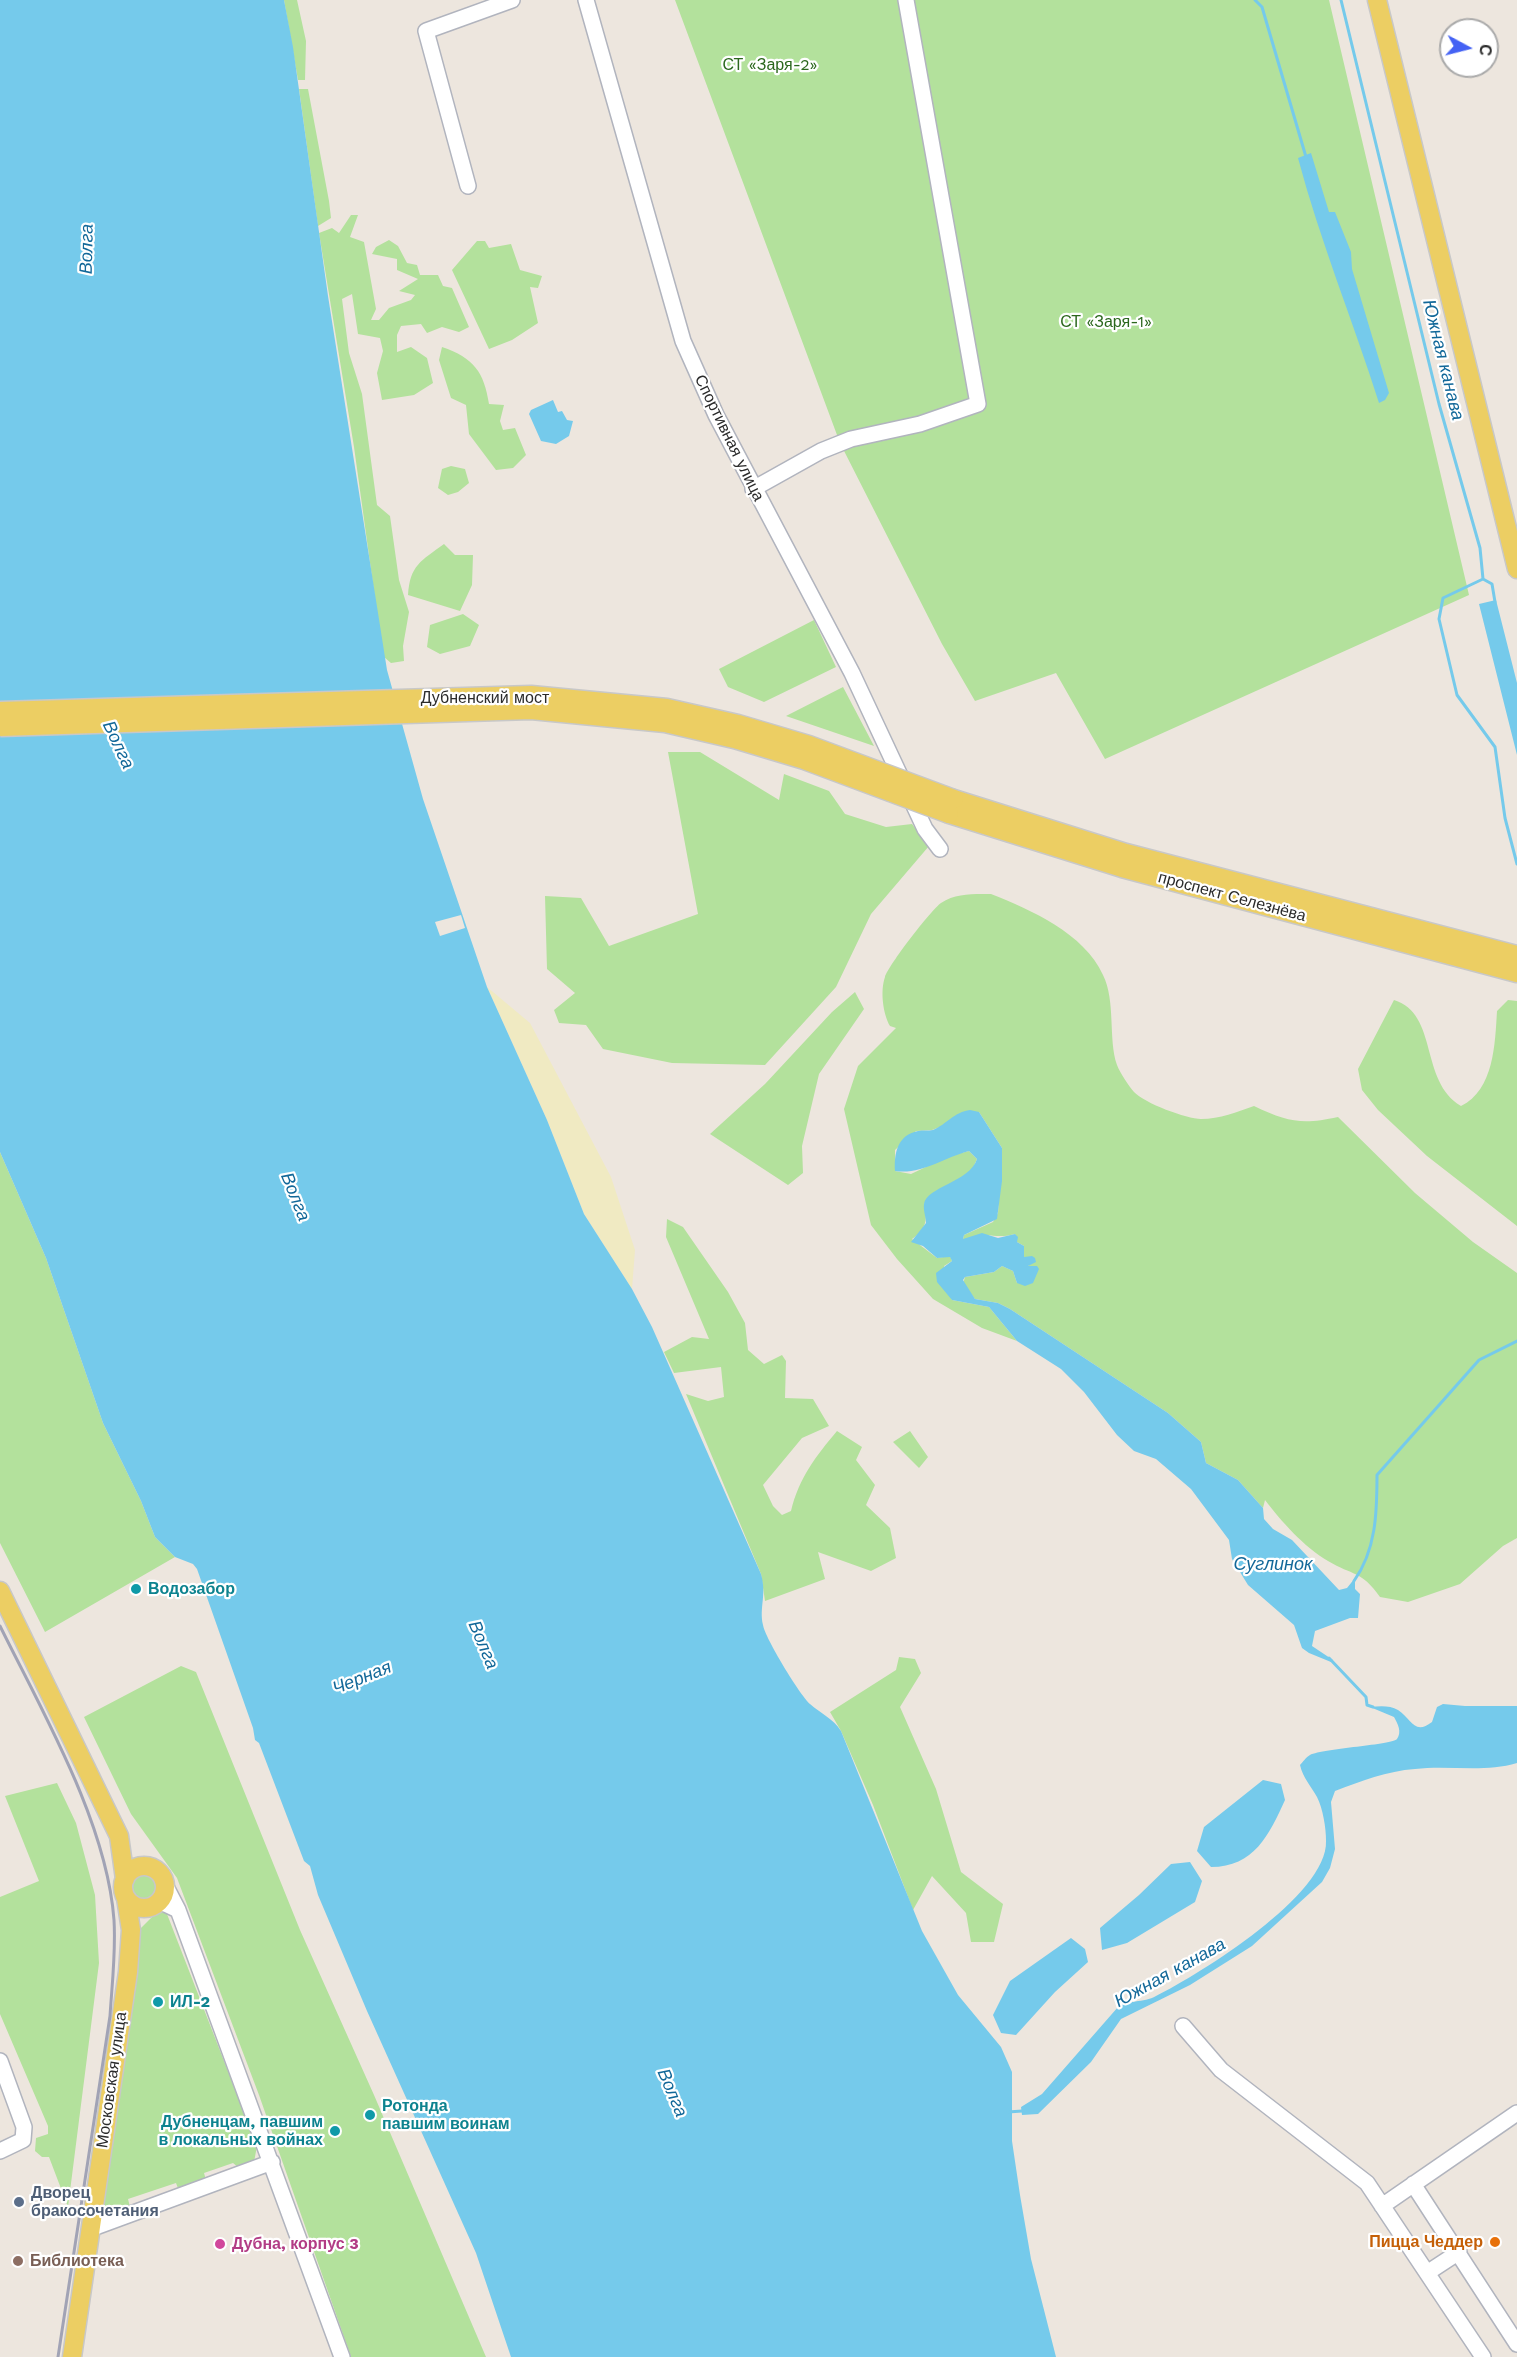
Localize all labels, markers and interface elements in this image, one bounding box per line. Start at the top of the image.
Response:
north arrow [1439,18,1499,78]
text: С [1475,43,1496,57]
park label: СТ «Заря-2» [723,55,817,75]
water label: Волга [76,224,98,274]
water label: Южная канава [1418,297,1468,423]
park label: СТ «Заря-1» [1060,312,1152,332]
street label: Спортивная улица [690,372,768,504]
street label: Дубненский мост [421,688,549,708]
water label: Волга [98,718,138,772]
street label: проспект Селезнёва [1156,868,1308,926]
water label: Волга [276,1170,314,1224]
water label: Суглинок [1233,1554,1313,1576]
place label: Водозабор [148,1579,235,1599]
marker: Водозабор [129,1582,143,1596]
water label: Волга [463,1618,503,1672]
water label: Черная [329,1656,395,1700]
water label: Южная канава [1111,1934,1229,2012]
place label: ИЛ-2 [170,1992,210,2012]
marker: ИЛ-2 [151,1995,165,2009]
street label: Московская улица [93,2011,131,2149]
water label: Волга [652,2066,692,2120]
place label: Ротонда павшим воинам [382,2096,510,2134]
marker: Ротонда павшим воинам [363,2108,377,2122]
place label: Дубненцам, павшим в локальных войнах [158,2112,323,2150]
marker: Дубненцам, павшим в локальных войнах [328,2124,342,2138]
place label: Дворец бракосочетания [31,2183,159,2221]
marker: Дворец бракосочетания [12,2195,26,2209]
place label: Пицца Чеддер [1369,2232,1483,2252]
place label: Дубна, корпус 3 [232,2234,359,2254]
marker: Пицца Чеддер [1488,2235,1502,2249]
marker: Дубна, корпус 3 [213,2237,227,2251]
place label: Библиотека [30,2251,124,2271]
marker: Библиотека [11,2254,25,2268]

